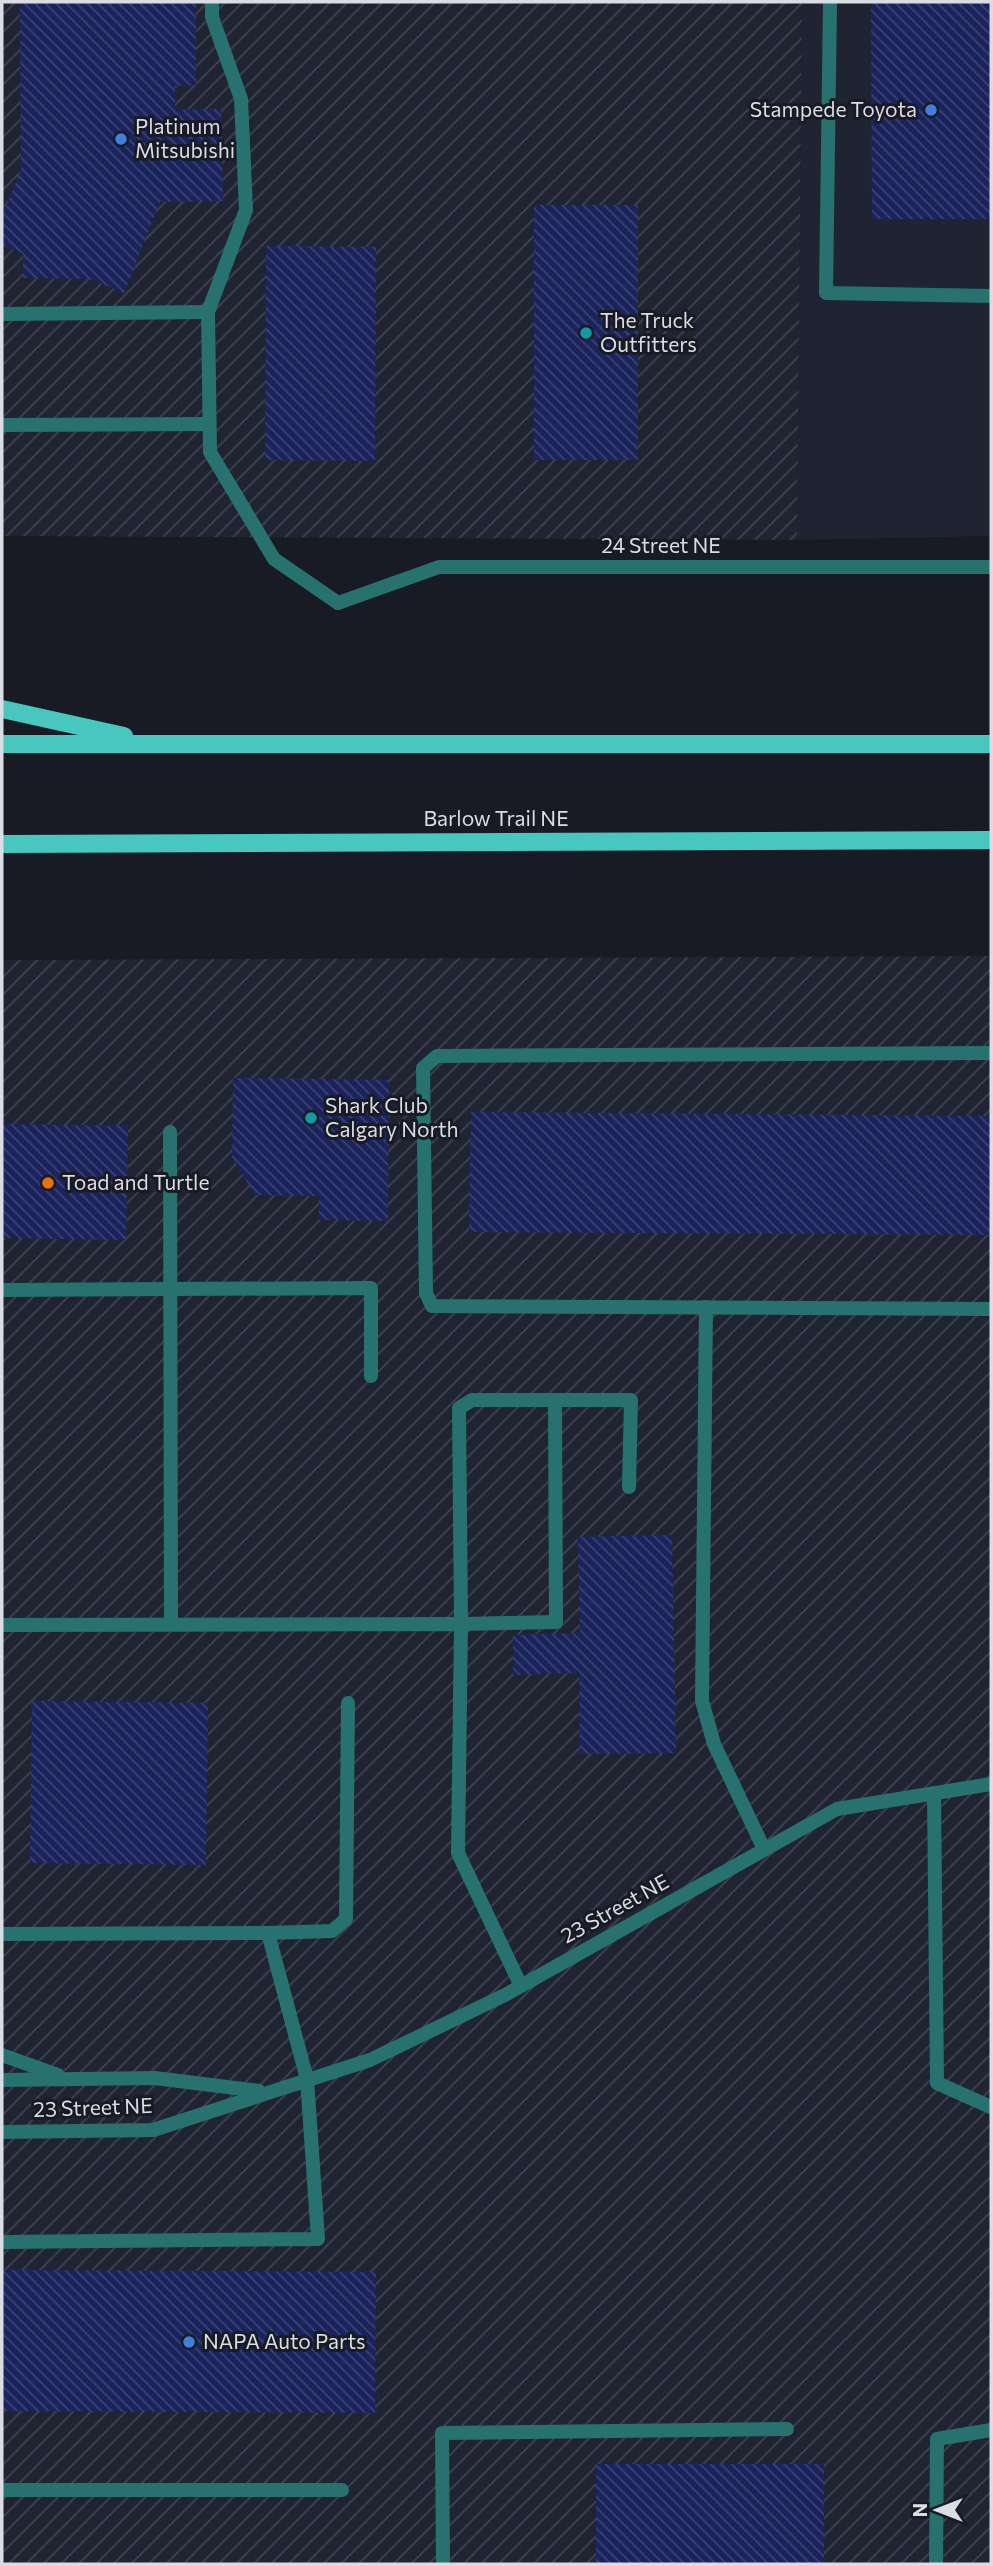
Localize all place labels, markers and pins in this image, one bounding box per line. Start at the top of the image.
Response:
place label: Stampede Toyota [750,96,917,121]
marker: Stampede Toyota [923,102,939,118]
place label: Platinum Mitsubishi [135,113,235,162]
marker: Platinum Mitsubishi [113,131,129,147]
place label: The Truck Outfitters [600,307,697,356]
marker: The Truck Outfitters [578,325,594,341]
place label: Shark Club Calgary North [325,1092,459,1141]
marker: Shark Club Calgary North [303,1110,319,1126]
place label: Toad and Turtle [62,1169,210,1194]
marker: Toad and Turtle [40,1175,56,1191]
place label: NAPA Auto Parts [203,2328,366,2353]
marker: NAPA Auto Parts [181,2334,197,2350]

